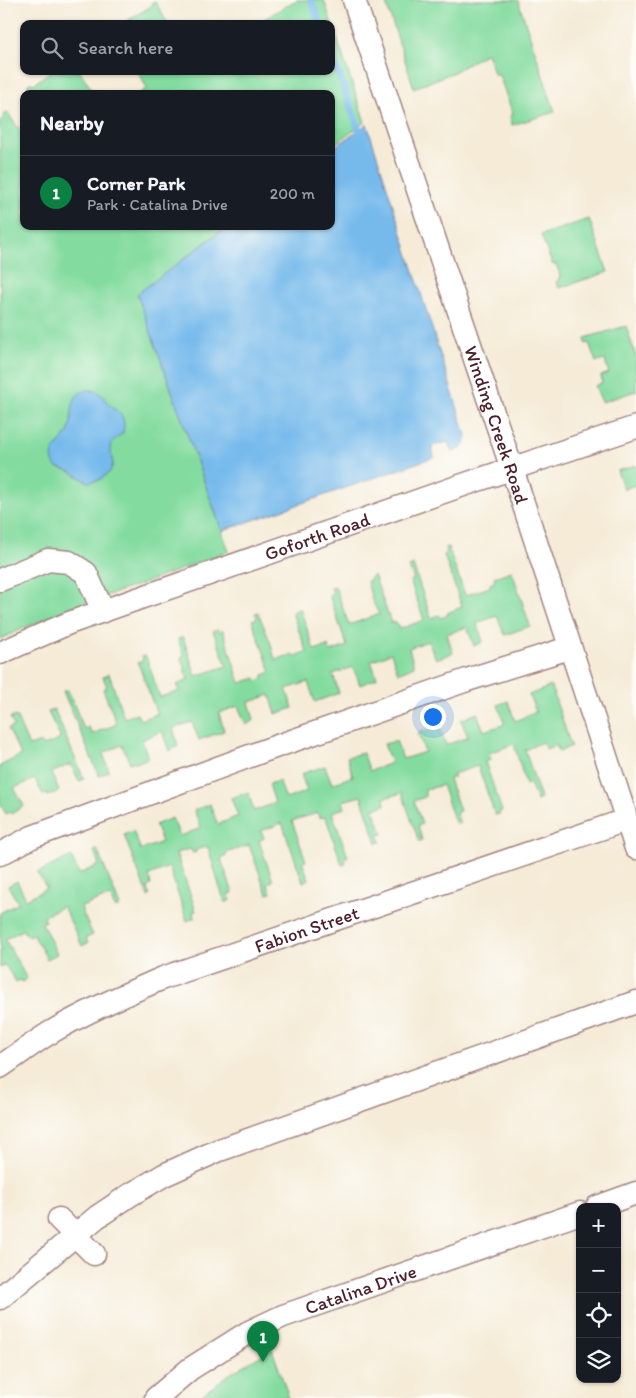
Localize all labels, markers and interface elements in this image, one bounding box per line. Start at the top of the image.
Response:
search box [20,20,335,75]
icon: search [38,34,66,62]
text: Search here [78,36,173,59]
text: Nearby [40,110,104,135]
text: Corner Park [87,172,185,195]
text: 1 [52,184,60,203]
text: 200 m [270,184,315,203]
text: Park · Catalina Drive [87,195,228,214]
street label: Winding Creek Road [459,343,534,507]
street label: Goforth Road [262,508,373,566]
your location [420,704,446,730]
street label: Fabion Street [252,901,362,958]
map controls [576,1203,621,1383]
button: + [576,1203,621,1248]
button: − [576,1248,621,1293]
street label: Catalina Drive [302,1260,420,1320]
button: locate [576,1293,621,1338]
pin: 1 [247,1321,279,1362]
button: layers [576,1338,621,1383]

